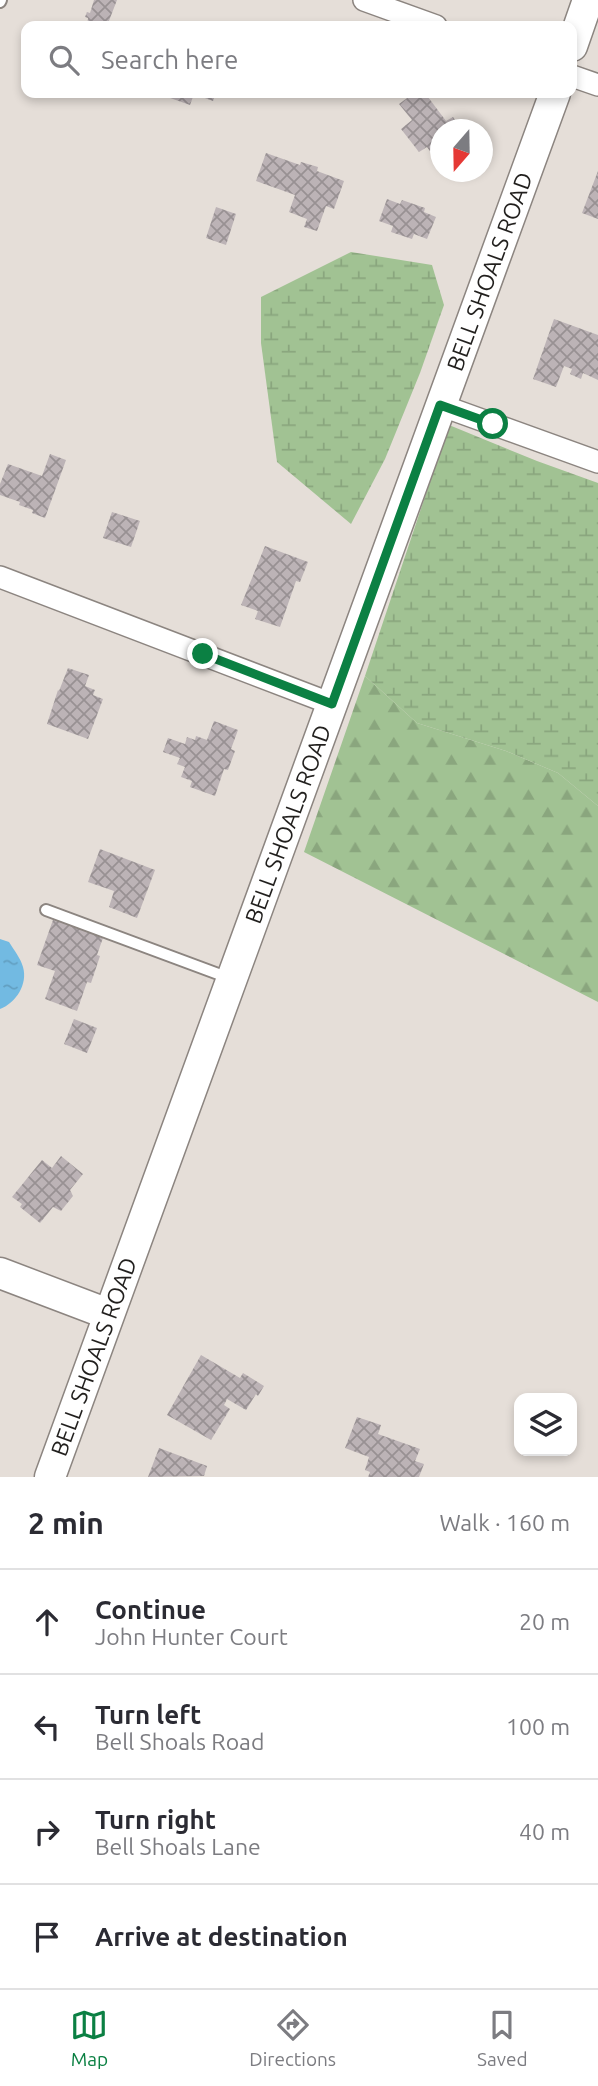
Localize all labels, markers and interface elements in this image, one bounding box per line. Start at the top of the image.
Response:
search box [21,21,577,98]
icon: search [45,41,83,79]
text: Search here [101,45,238,74]
north arrow [430,119,493,182]
street label: BELL SHOALS ROAD [442,169,537,374]
route start [477,408,508,439]
route end [187,638,218,669]
street label: BELL SHOALS ROAD [240,721,335,927]
street label: BELL SHOALS ROAD [46,1254,141,1459]
map controls [514,1393,577,1456]
button: layers [514,1393,577,1456]
text: 2 min [28,1506,104,1540]
text: Walk · 160 m [439,1510,570,1535]
text: Continue [95,1595,206,1624]
icon: ahead [28,1603,66,1641]
text: 20 m [519,1609,570,1634]
text: John Hunter Court [95,1624,288,1649]
text: Turn left [95,1700,201,1729]
icon: left [28,1708,66,1746]
text: 100 m [506,1714,570,1739]
text: Bell Shoals Road [95,1729,264,1754]
text: Turn right [95,1805,216,1834]
icon: right [28,1813,66,1851]
text: 40 m [519,1819,570,1844]
text: Bell Shoals Lane [95,1834,261,1859]
icon: arrive [28,1918,66,1956]
text: Arrive at destination [95,1922,348,1951]
tab: Map [70,2006,108,2070]
tab: Directions [249,2006,336,2070]
tab: Saved [477,2006,528,2070]

